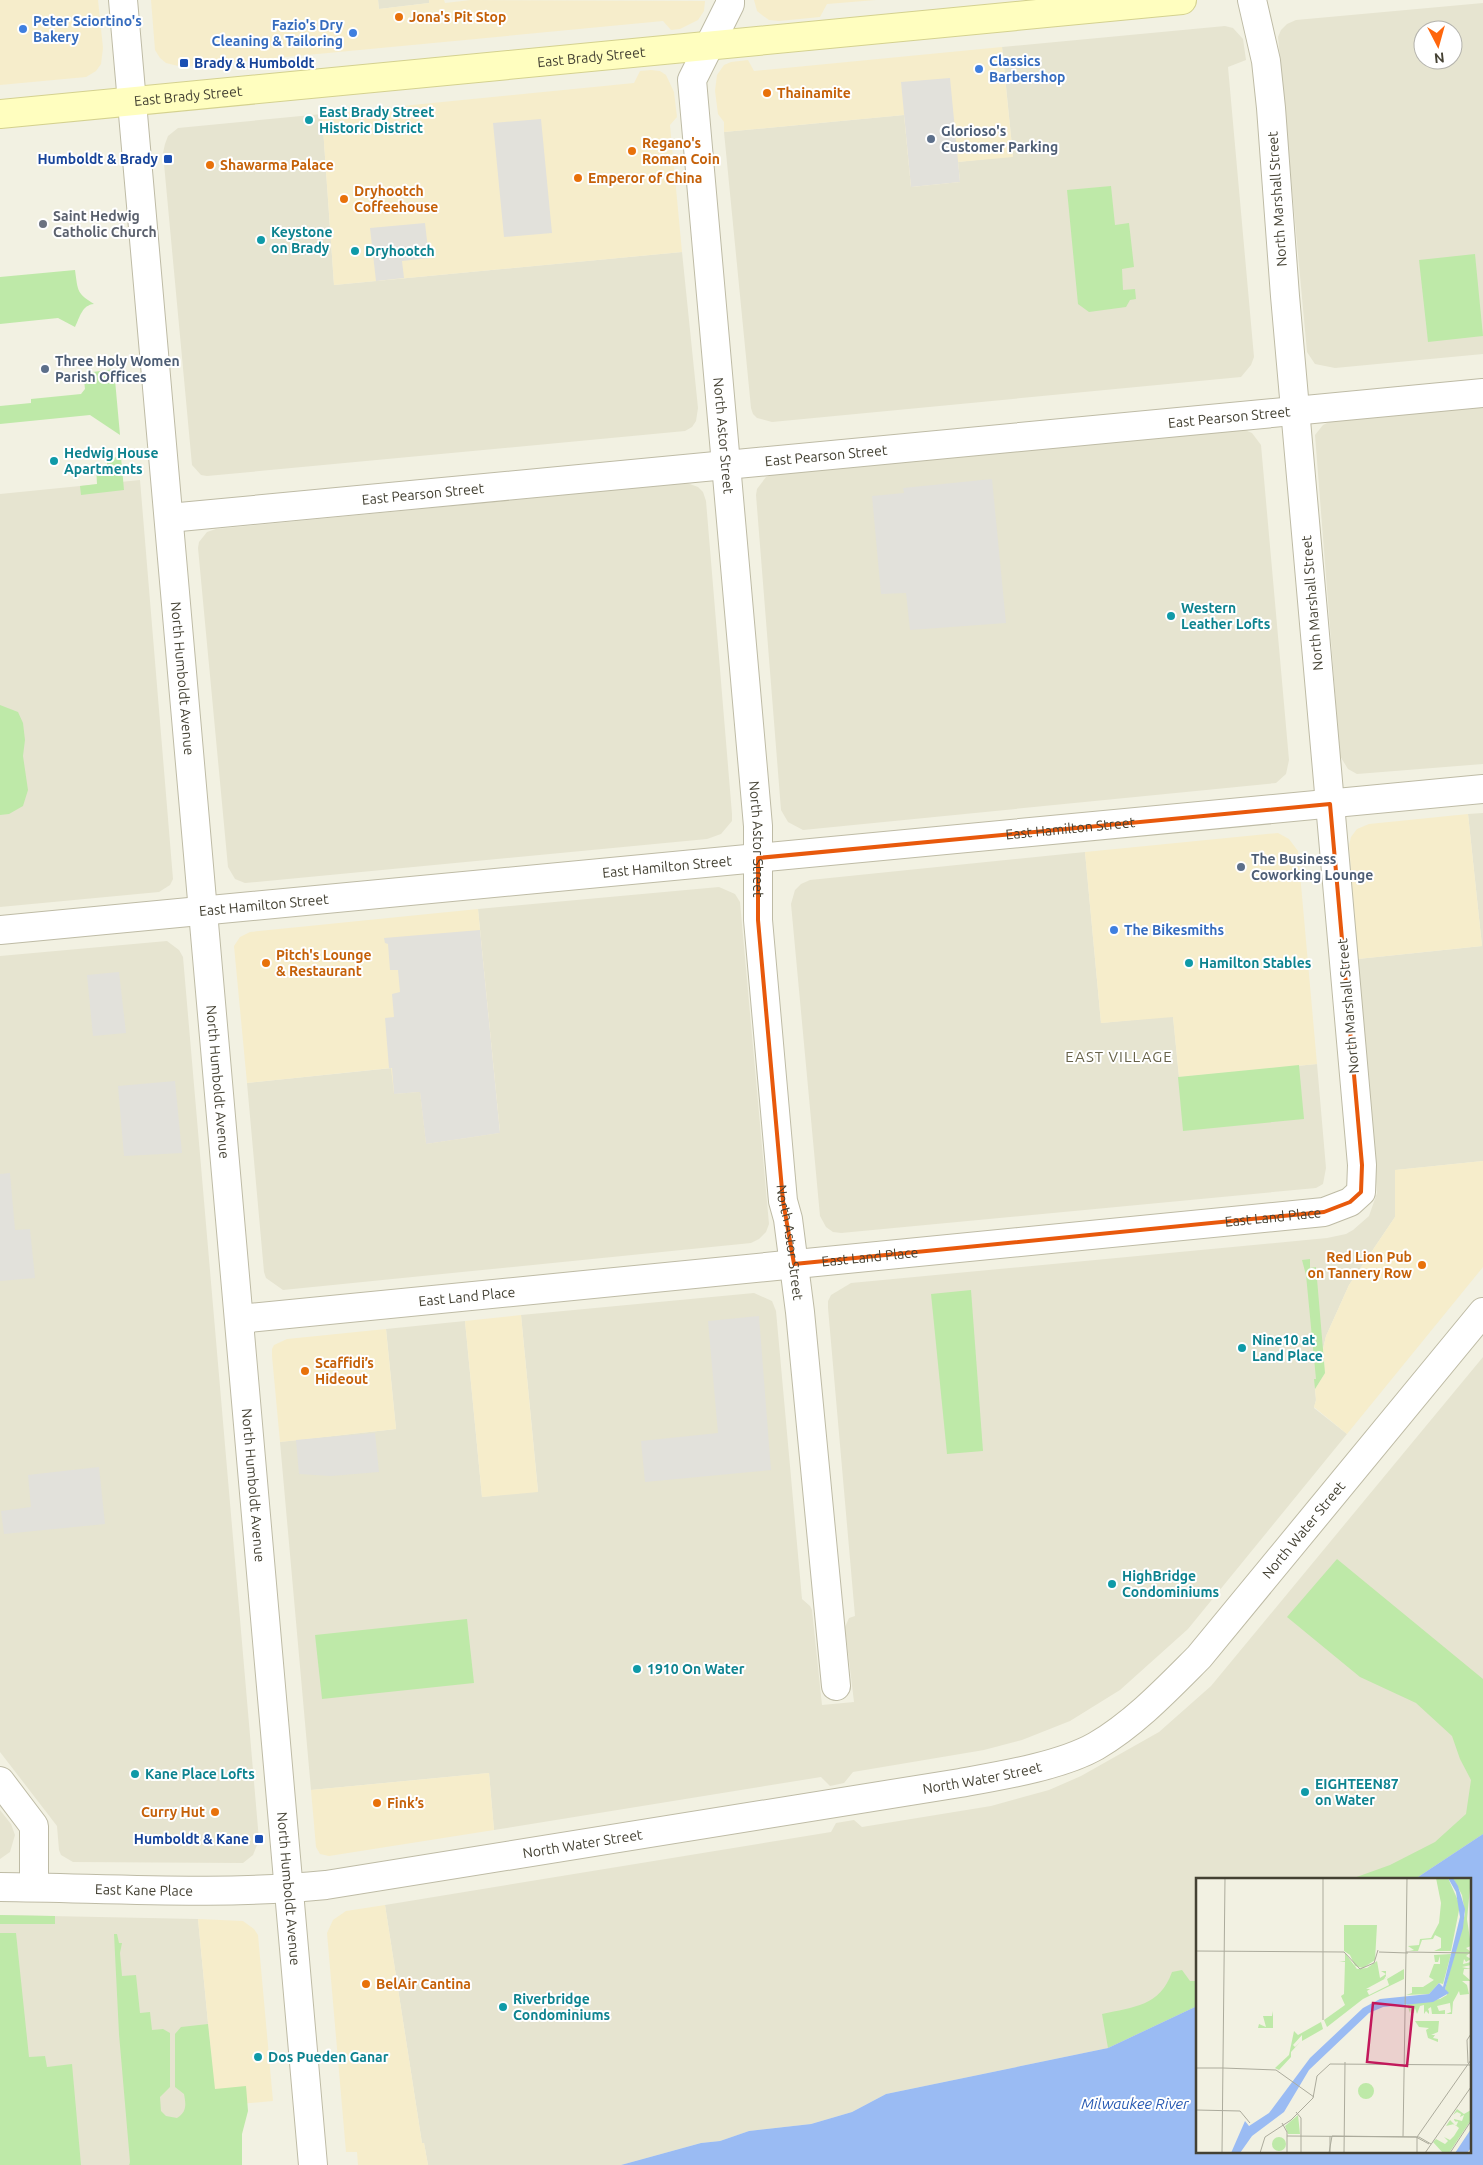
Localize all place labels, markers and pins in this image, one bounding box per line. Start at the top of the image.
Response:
place label: Jona's Pit Stop [409,9,506,25]
marker: Jona's Pit Stop [393,11,405,23]
place label: Peter Sciortino's Bakery [33,13,142,45]
place label: Fazio's Dry Cleaning & Tailoring [212,17,344,49]
marker: Peter Sciortino's Bakery [17,23,29,35]
marker: Fazio's Dry Cleaning & Tailoring [347,27,359,39]
place label: Classics Barbershop [989,53,1065,85]
place label: Brady & Humboldt [194,55,315,71]
marker: Brady & Humboldt [178,57,190,69]
marker: Classics Barbershop [973,63,985,75]
place label: Thainamite [777,85,851,101]
marker: Thainamite [761,87,773,99]
place label: East Brady Street Historic District [319,104,434,136]
marker: East Brady Street Historic District [303,114,315,126]
place label: Glorioso's Customer Parking [941,123,1058,155]
marker: Glorioso's Customer Parking [925,133,937,145]
place label: Regano's Roman Coin [642,135,720,167]
marker: Regano's Roman Coin [626,145,638,157]
place label: Humboldt & Brady [37,151,159,167]
marker: Humboldt & Brady [162,153,174,165]
place label: Shawarma Palace [220,157,334,173]
marker: Shawarma Palace [204,159,216,171]
place label: Emperor of China [588,170,702,186]
marker: Emperor of China [572,172,584,184]
place label: Dryhootch Coffeehouse [354,183,438,215]
marker: Dryhootch Coffeehouse [338,193,350,205]
place label: Saint Hedwig Catholic Church [53,208,157,240]
marker: Saint Hedwig Catholic Church [37,218,49,230]
place label: Keystone on Brady [271,224,332,256]
marker: Keystone on Brady [255,234,267,246]
place label: Dryhootch [365,243,435,259]
marker: Dryhootch [349,245,361,257]
place label: Three Holy Women Parish Offices [55,353,180,385]
marker: Three Holy Women Parish Offices [39,363,51,375]
place label: Hedwig House Apartments [64,445,158,477]
marker: Hedwig House Apartments [48,455,60,467]
place label: Western Leather Lofts [1181,600,1271,632]
marker: Western Leather Lofts [1165,610,1177,622]
place label: The Business Coworking Lounge [1251,851,1373,883]
marker: The Business Coworking Lounge [1235,861,1247,873]
place label: The Bikesmiths [1124,922,1224,938]
marker: The Bikesmiths [1108,924,1120,936]
place label: Pitch's Lounge & Restaurant [276,947,372,979]
place label: Hamilton Stables [1199,955,1312,971]
marker: Pitch's Lounge & Restaurant [260,957,272,969]
marker: Hamilton Stables [1183,957,1195,969]
place label: Red Lion Pub on Tannery Row [1307,1249,1412,1281]
marker: Red Lion Pub on Tannery Row [1416,1259,1428,1271]
place label: Nine10 at Land Place [1252,1332,1323,1364]
marker: Nine10 at Land Place [1236,1342,1248,1354]
place label: Scaffidi’s Hideout [315,1355,374,1387]
marker: Scaffidi’s Hideout [299,1365,311,1377]
place label: HighBridge Condominiums [1122,1568,1220,1600]
marker: HighBridge Condominiums [1106,1578,1118,1590]
place label: 1910 On Water [647,1661,745,1677]
marker: 1910 On Water [631,1663,643,1675]
place label: Kane Place Lofts [145,1766,255,1782]
marker: Kane Place Lofts [129,1768,141,1780]
place label: EIGHTEEN87 on Water [1315,1776,1399,1808]
marker: EIGHTEEN87 on Water [1299,1786,1311,1798]
place label: Fink’s [387,1795,425,1811]
marker: Fink’s [371,1797,383,1809]
place label: Curry Hut [141,1804,205,1820]
marker: Curry Hut [209,1806,221,1818]
place label: Humboldt & Kane [134,1831,249,1847]
marker: Humboldt & Kane [253,1833,265,1845]
place label: BelAir Cantina [376,1976,471,1992]
marker: BelAir Cantina [360,1978,372,1990]
place label: Riverbridge Condominiums [513,1991,611,2023]
marker: Riverbridge Condominiums [497,2001,509,2013]
place label: Dos Pueden Ganar [268,2049,389,2065]
marker: Dos Pueden Ganar [252,2051,264,2063]

